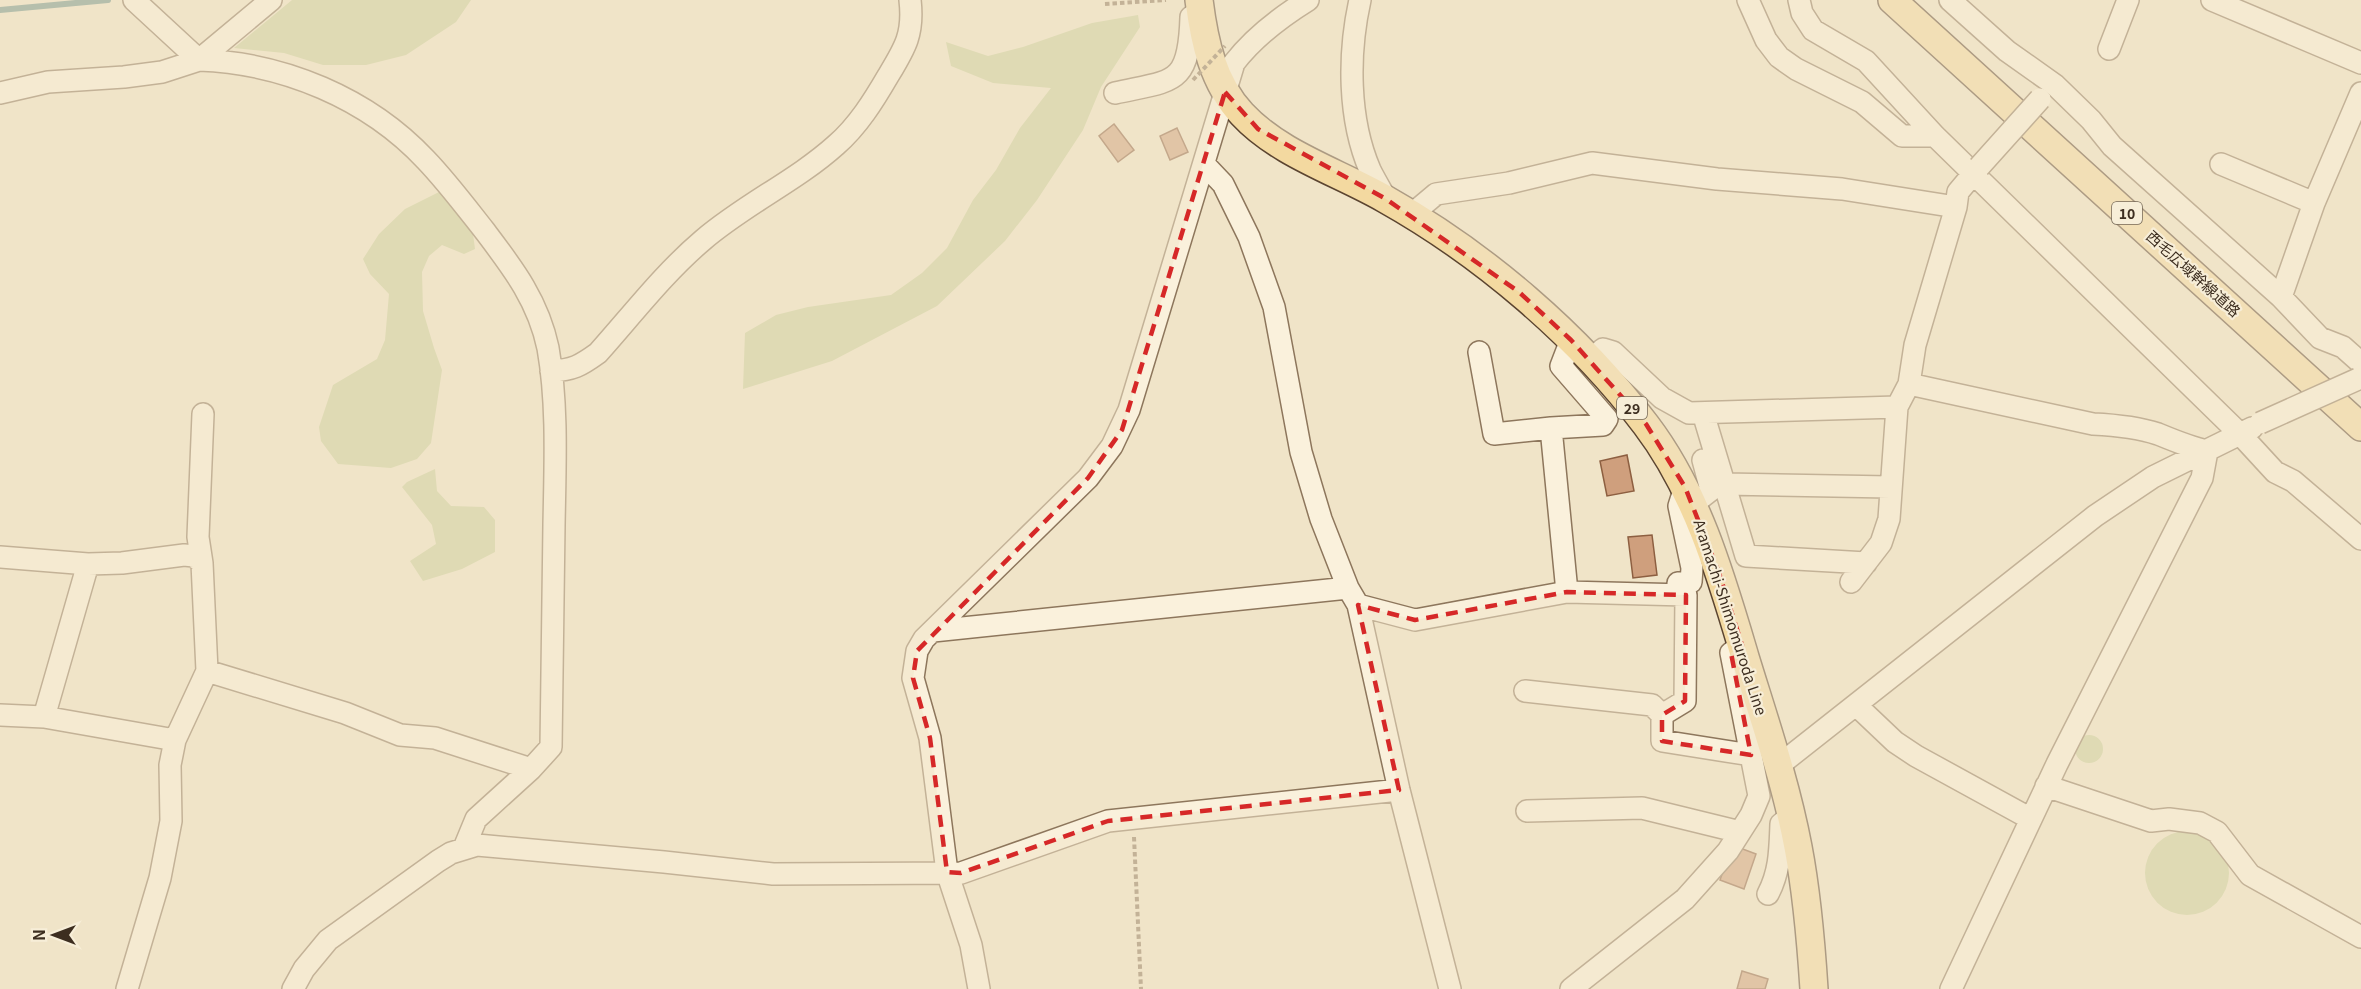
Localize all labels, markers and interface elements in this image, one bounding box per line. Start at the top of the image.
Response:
road number: 10 [2112,202,2142,224]
street label: 西毛広域幹線道路 [2142,225,2246,321]
road number: 29 [1617,397,1647,419]
street label: Aramachi-Shimomuroda Line [1689,516,1773,718]
north arrow [24,905,84,965]
text: N [26,929,50,941]

